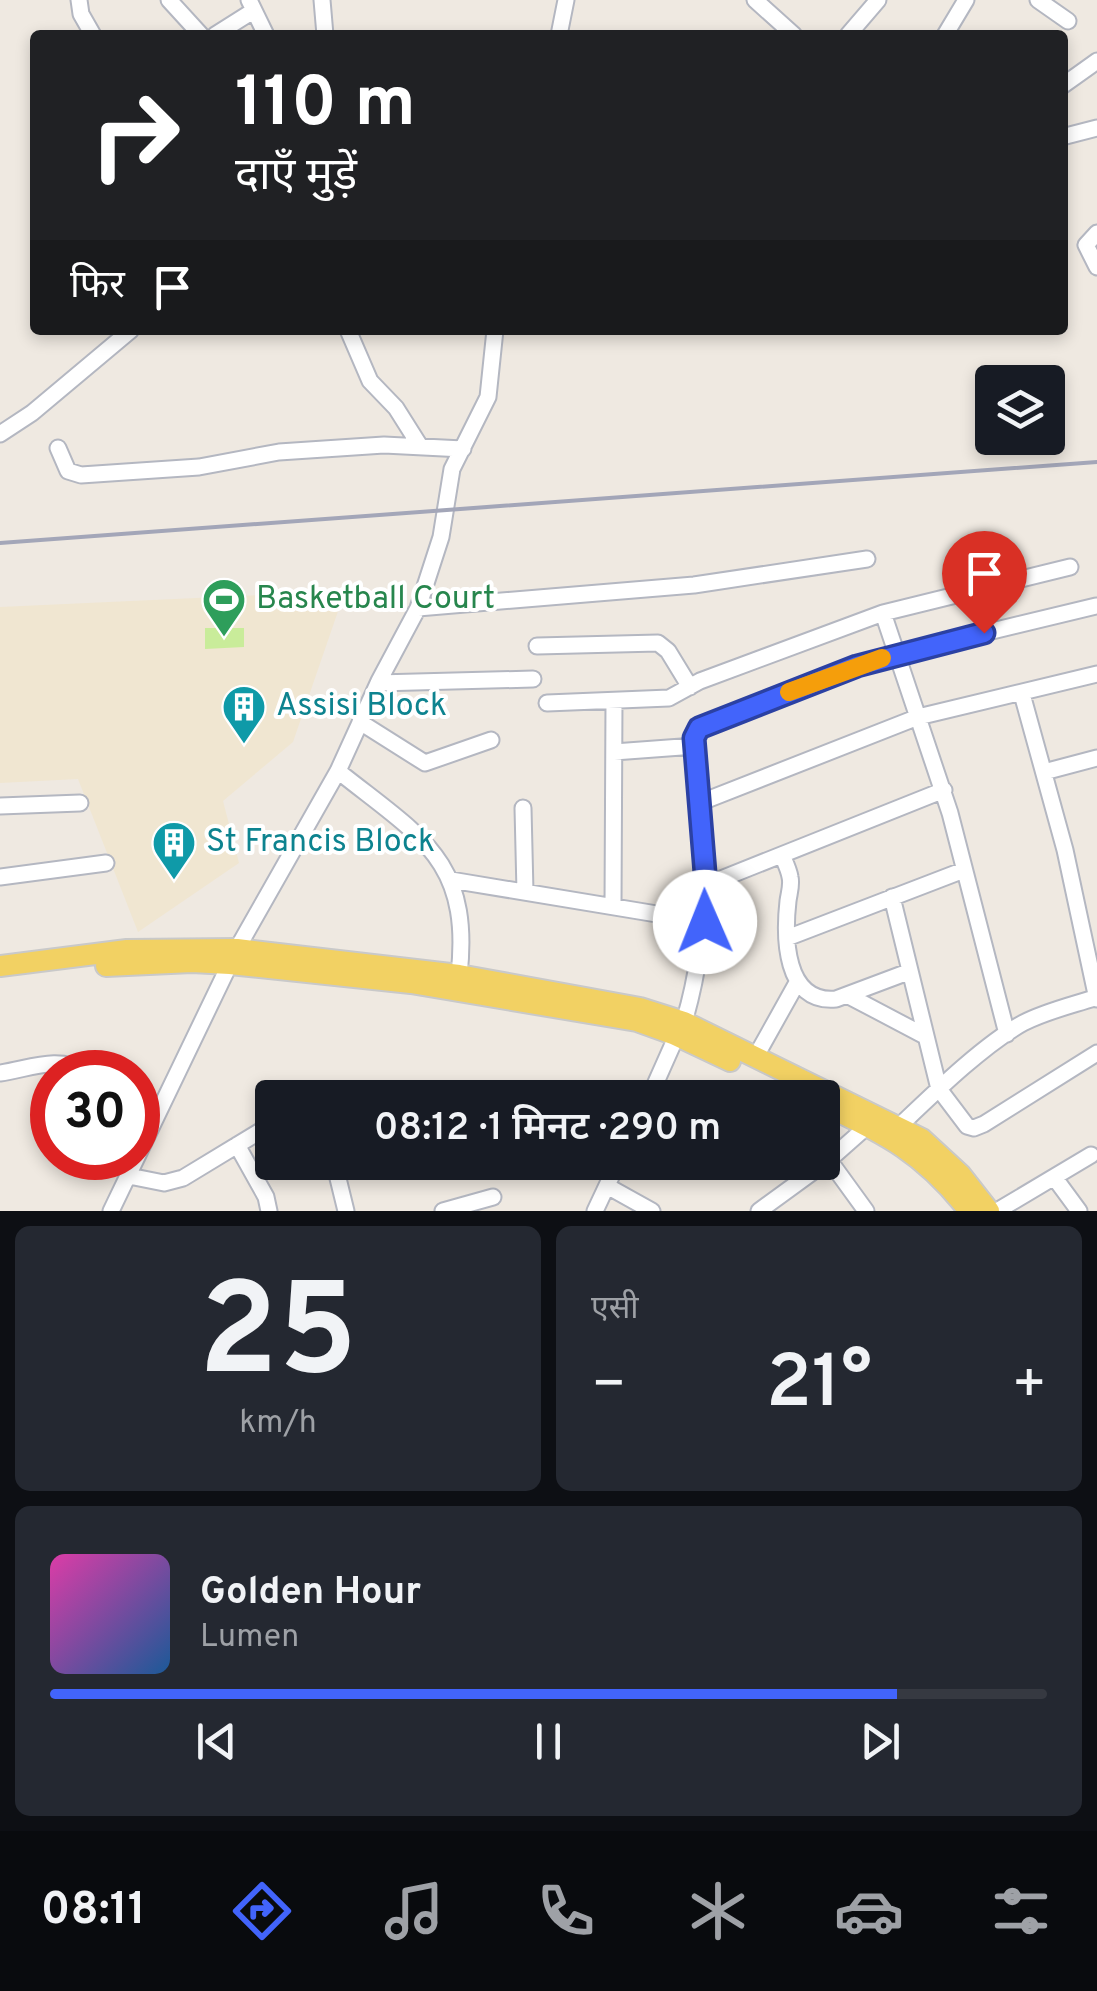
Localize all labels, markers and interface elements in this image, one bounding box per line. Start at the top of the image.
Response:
text: 110 m [235,62,416,151]
icon: right [70,70,200,200]
text: दाएँ मुड़ें [235,149,357,206]
icon: arrive [145,260,200,315]
text: फिर [70,263,125,312]
map controls [975,365,1065,455]
button: layers [975,365,1065,455]
pin [942,531,1027,634]
icon: arrive [957,546,1012,601]
sports icon: Basketball Court [201,577,247,638]
place label: Basketball Court [256,580,495,620]
building icon: Assisi Block [221,684,267,745]
place label: Assisi Block [276,687,447,727]
building icon: St Francis Block [151,820,197,881]
place label: St Francis Block [206,823,435,863]
position arrow [653,870,757,974]
speed limit sign: 30 [30,1050,160,1180]
text: 08:12 · 1 मिनट · 290 m [374,1105,721,1154]
text: 25 [199,1256,357,1421]
text: एसी [591,1290,639,1330]
text: 21° [766,1339,872,1434]
text: − [591,1352,626,1422]
text: + [1012,1352,1047,1422]
text: km/h [239,1404,317,1444]
text: Golden Hour [200,1569,421,1618]
text: Lumen [200,1618,299,1658]
icon: previous [189,1714,244,1769]
icon: pause [521,1714,576,1769]
icon: next [853,1714,908,1769]
icon: directions [227,1876,297,1946]
icon: music [379,1876,449,1946]
icon: phone [531,1876,601,1946]
icon: climate [683,1876,753,1946]
icon: car [834,1876,904,1946]
icon: filters [986,1876,1056,1946]
text: 08:11 [41,1883,146,1940]

